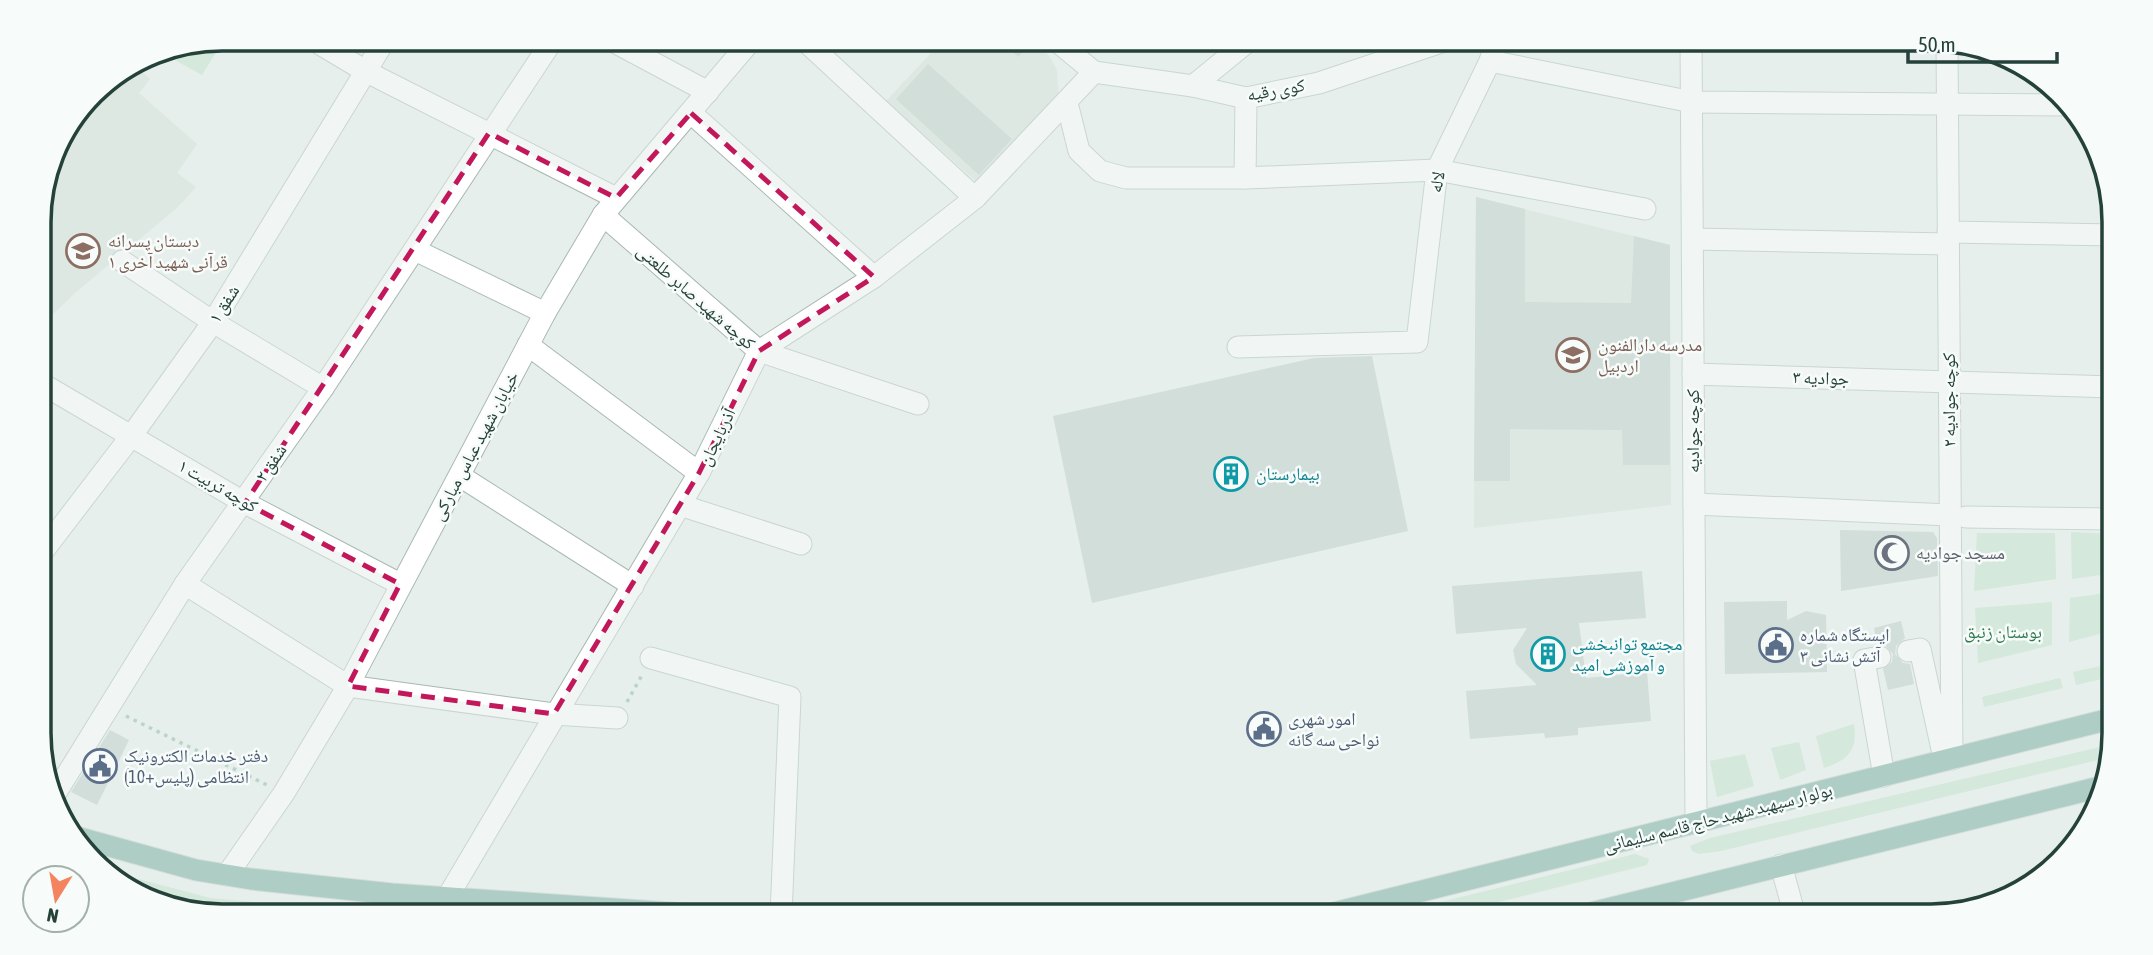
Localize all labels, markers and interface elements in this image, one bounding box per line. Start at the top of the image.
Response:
scale bar [1908,21,2057,65]
text: 50 m [1918,32,1956,56]
street label: کوی رقیه [1245,74,1307,106]
street label: لاله [1424,170,1449,194]
place label: دبستان پسرانه قرآنی شهید آخری ۱ [108,230,228,273]
school or university icon: دبستان پسرانه قرآنی شهید آخری ۱ [64,232,102,270]
street label: کوچه شهید صابر طلعتی [632,239,760,355]
street label: شفق ۱ [204,281,244,327]
place label: مدرسه دارالفنون اردبیل [1598,334,1702,377]
school or university icon: مدرسه دارالفنون اردبیل [1554,336,1592,374]
street label: کوچه جوادیه ۲ [1938,352,1960,447]
street label: جوادیه ۳ [1792,366,1850,389]
street label: خیابان شهید عباس مبارکی [426,368,524,524]
street label: کوچه جوادیه [1682,389,1704,473]
street label: آذربایجان [694,404,741,469]
street label: شفق ۲ [250,440,292,486]
street label: کوچه تربیت ۱ [174,454,262,518]
building icon: بیمارستان [1212,455,1250,493]
place label: بیمارستان [1256,463,1320,485]
mosque icon: مسجد جوادیه [1873,534,1911,572]
place label: مسجد جوادیه [1916,542,2005,563]
park label: بوستان زنبق [1964,621,2042,643]
place label: ایستگاه شماره ۳ آتش نشانی [1800,624,1890,667]
public building icon: ایستگاه شماره ۳ آتش نشانی [1757,626,1795,664]
place label: مجتمع توانبخشی و آموزشی امید [1572,633,1683,676]
building icon: مجتمع توانبخشی و آموزشی امید [1529,635,1567,673]
place label: امور شهری نواحی سه گانه [1288,708,1380,751]
public building icon: امور شهری نواحی سه گانه [1245,710,1283,748]
place label: دفتر خدمات الکترونیک انتظامی (پلیس+10) [124,745,268,788]
public building icon: دفتر خدمات الکترونیک انتظامی (پلیس+10) [81,747,119,785]
street label: بولوار سپهبد شهید حاج قاسم سلیمانی [1601,779,1835,858]
north arrow [21,864,91,934]
text: N [45,904,60,928]

